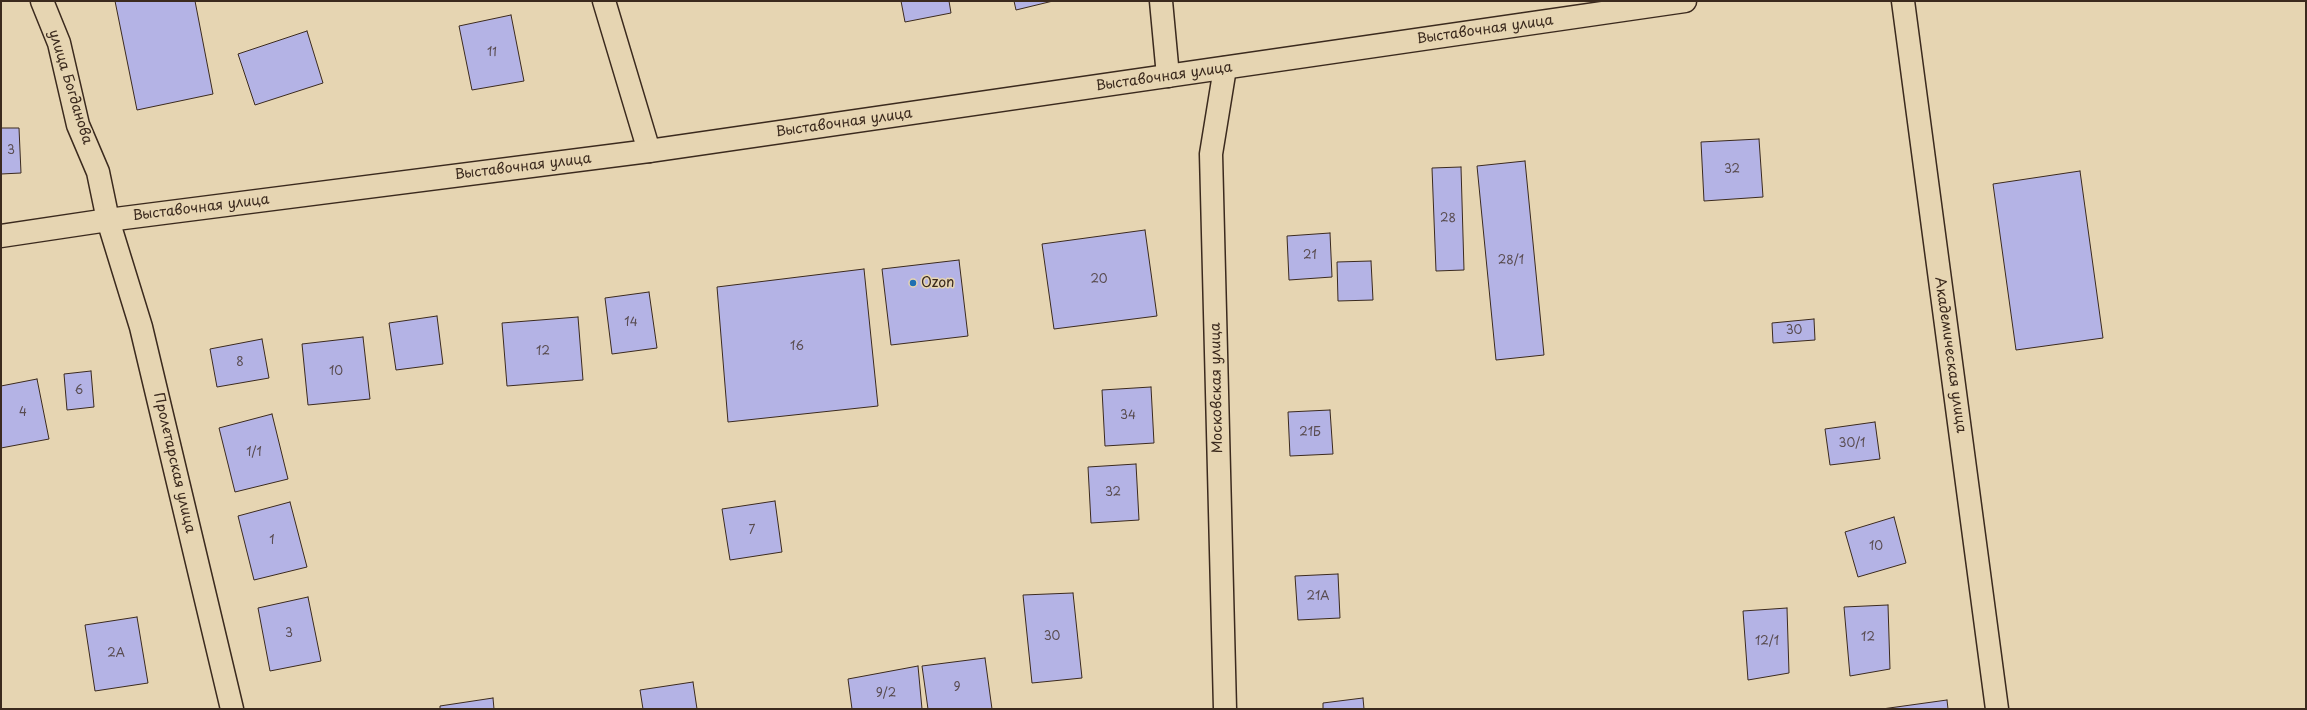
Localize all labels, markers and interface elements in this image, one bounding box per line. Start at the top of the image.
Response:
street label: Выставочная улица [1416,12,1554,48]
street label: улица Богданова [45,28,95,146]
house number: 11 [487,46,497,60]
street label: Выставочная улица [1095,59,1233,95]
street label: Выставочная улица [775,105,913,141]
house number: 3 [7,144,15,158]
street label: Выставочная улица [454,150,592,184]
house number: 32 [1724,163,1740,177]
street label: Выставочная улица [132,191,270,225]
house number: 28 [1440,212,1456,226]
house number: 21 [1303,249,1317,263]
house number: 28/1 [1498,254,1524,268]
house number: 20 [1090,273,1108,287]
place label: Ozon [921,275,954,291]
street label: Академическая улица [1931,276,1969,434]
marker: Ozon [908,278,918,288]
house number: 14 [624,316,638,330]
street label: Московская улица [1207,322,1227,454]
house number: 30 [1786,324,1802,338]
house number: 16 [790,340,804,354]
house number: 12 [536,345,550,359]
house number: 8 [236,356,244,370]
house number: 10 [329,365,343,379]
house number: 6 [75,384,83,398]
street label: Пролетарская улица [150,391,198,535]
house number: 4 [19,406,27,420]
house number: 34 [1120,409,1136,423]
house number: 21Б [1299,426,1321,440]
house number: 30/1 [1839,437,1865,451]
house number: 1/1 [246,446,262,460]
house number: 32 [1105,486,1121,500]
house number: 7 [749,524,755,538]
house number: 1 [269,534,275,548]
house number: 10 [1869,540,1883,554]
house number: 21А [1306,590,1330,604]
house number: 3 [285,627,293,641]
house number: 30 [1044,630,1060,644]
house number: 12 [1861,631,1875,645]
house number: 12/1 [1755,635,1779,649]
house number: 2А [107,647,125,661]
house number: 9 [953,681,961,695]
house number: 9/2 [876,687,896,701]

